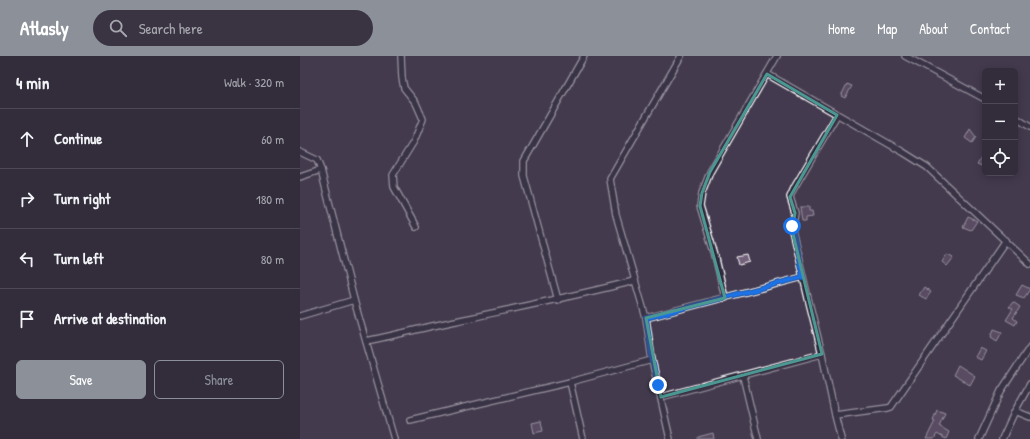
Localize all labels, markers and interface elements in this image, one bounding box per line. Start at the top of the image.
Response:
search box [93,10,373,46]
text: Atlasly [20,15,69,41]
icon: search [107,17,129,39]
text: Search here [139,18,203,39]
text: Home [828,19,855,38]
text: Map [877,19,897,38]
text: About [919,19,948,38]
text: Contact [970,19,1010,38]
map controls [982,68,1018,176]
button: + [982,68,1018,104]
text: 4 min [16,71,49,94]
text: Walk · 320 m [224,73,284,91]
button: − [982,104,1018,140]
icon: ahead [16,128,38,150]
text: Continue [54,128,102,149]
text: 60 m [261,130,284,148]
button: locate [982,140,1018,176]
icon: right [16,188,38,210]
text: Turn right [54,188,110,209]
text: 180 m [256,190,284,208]
route start [783,217,801,235]
icon: left [16,248,38,270]
text: Turn left [54,248,104,269]
text: 80 m [261,250,284,268]
icon: arrive [16,308,38,330]
text: Arrive at destination [54,308,166,329]
button: Save [16,360,146,399]
button: Share [154,360,284,399]
route end [649,376,667,394]

